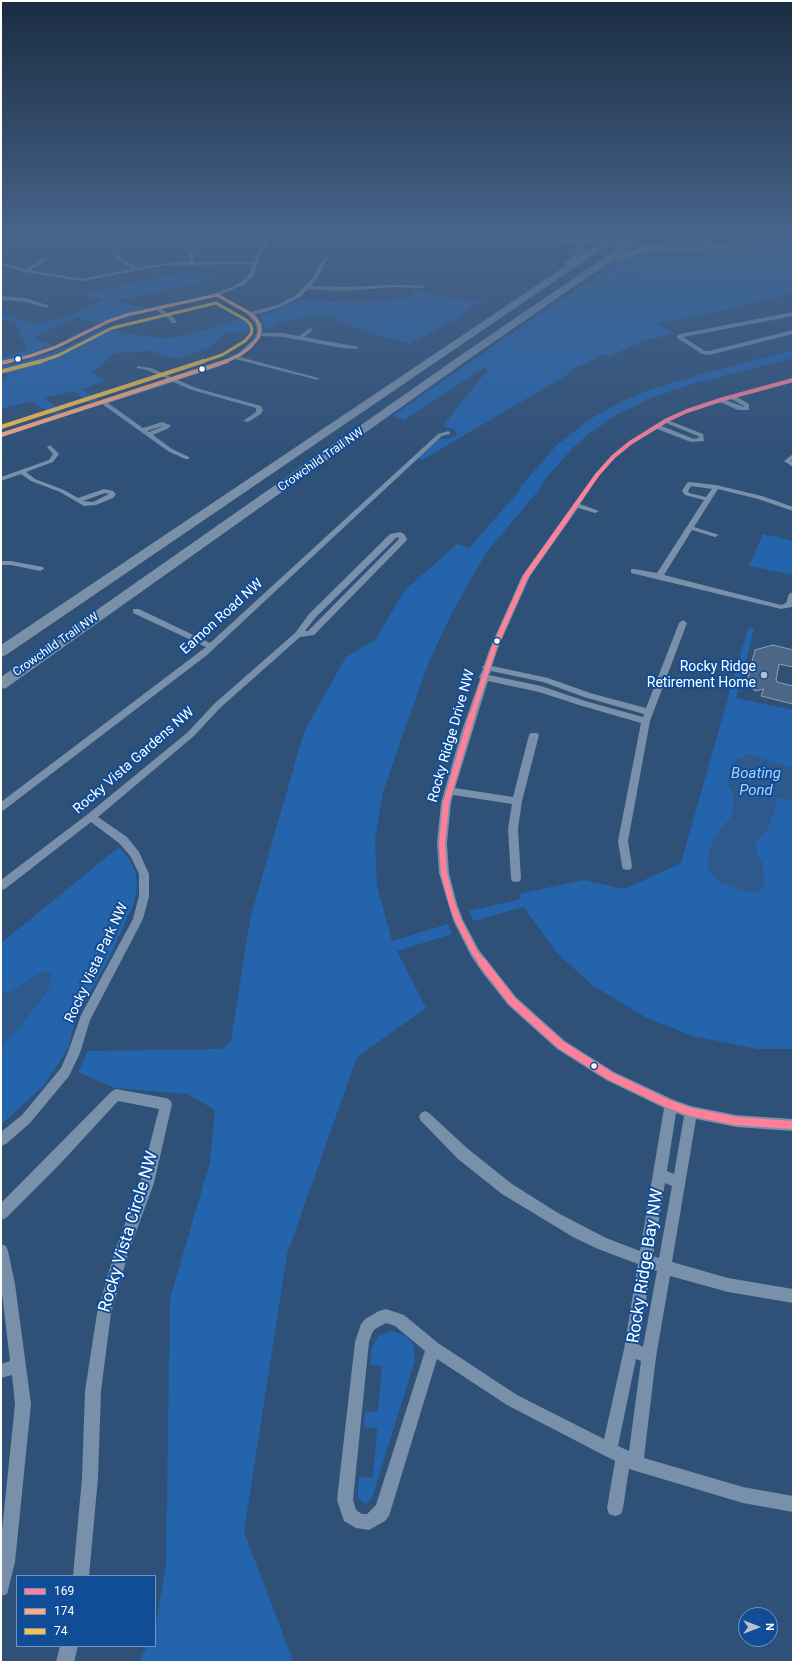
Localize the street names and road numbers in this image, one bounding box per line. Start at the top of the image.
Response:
street label: Crowchild Trail NW [275,425,367,495]
street label: Eamon Road NW [177,576,267,658]
street label: Crowchild Trail NW [10,610,102,680]
street label: Rocky Ridge Drive NW [425,668,479,804]
street label: Rocky Vista Gardens NW [70,704,198,818]
street label: Rocky Vista Park NW [62,900,132,1026]
street label: Rocky Vista Circle NW [95,1149,163,1315]
street label: Rocky Ridge Bay NW [624,1187,668,1345]

